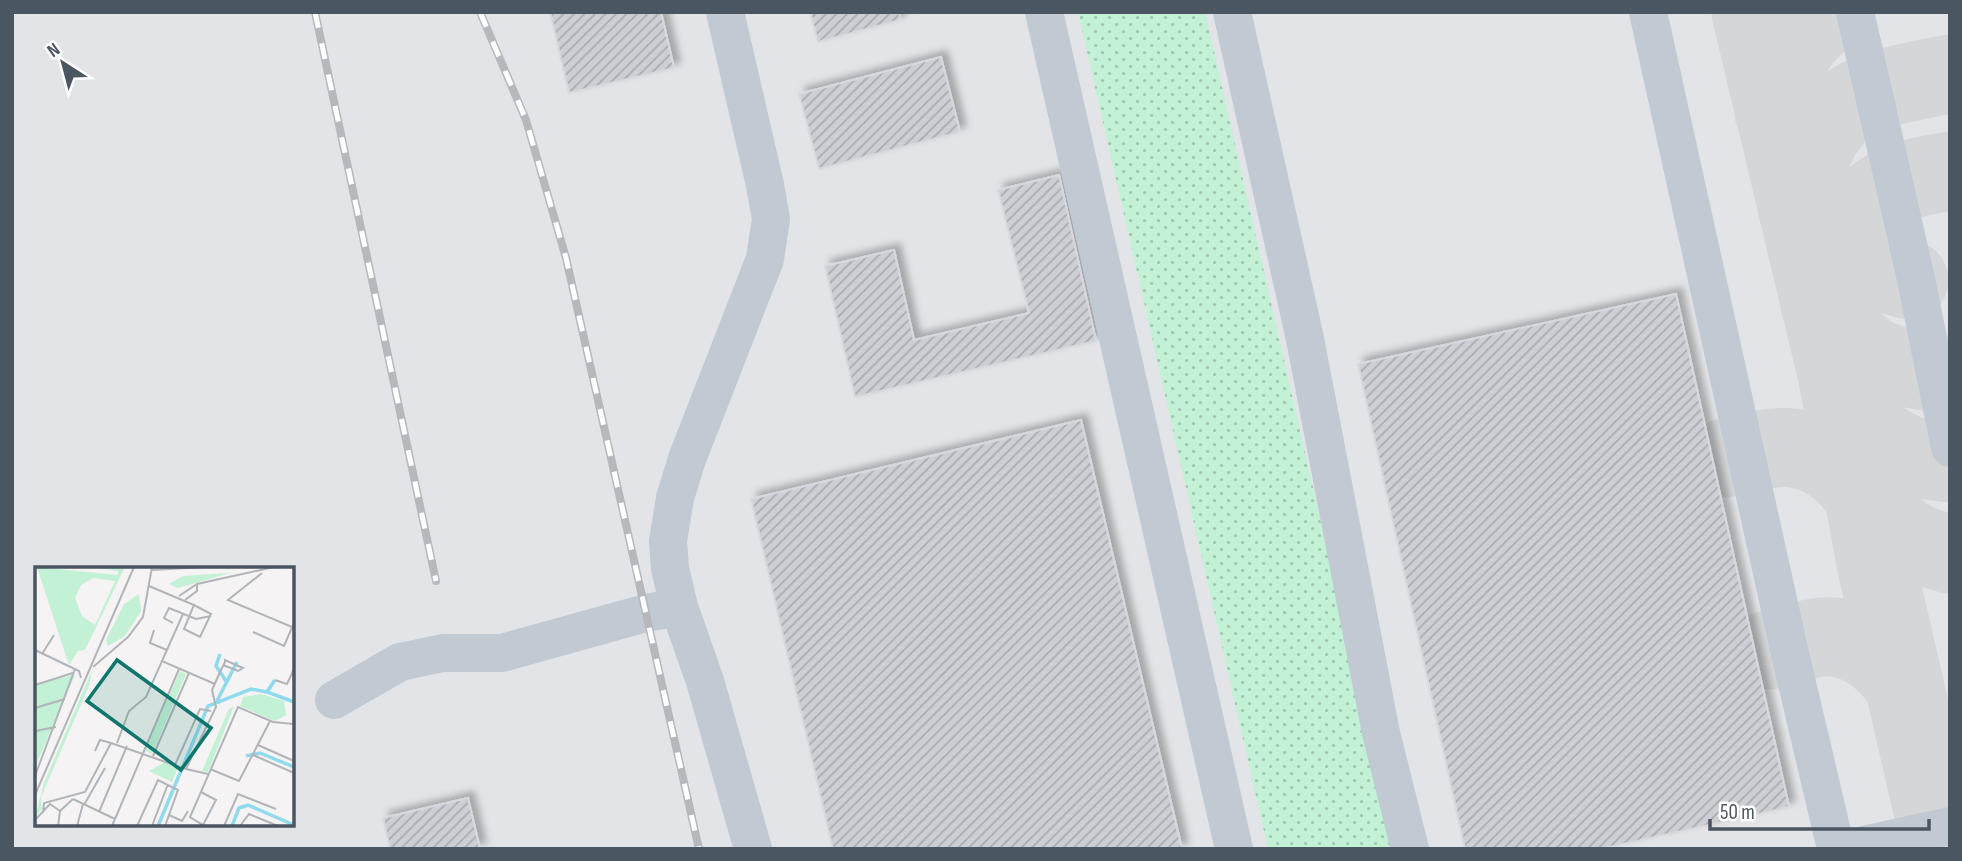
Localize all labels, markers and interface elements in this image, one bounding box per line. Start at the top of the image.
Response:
north arrow [28,28,98,98]
text: N [43,38,65,63]
inset map [35,567,294,826]
scale bar [1710,788,1929,832]
text: 50 m [1720,800,1755,825]

